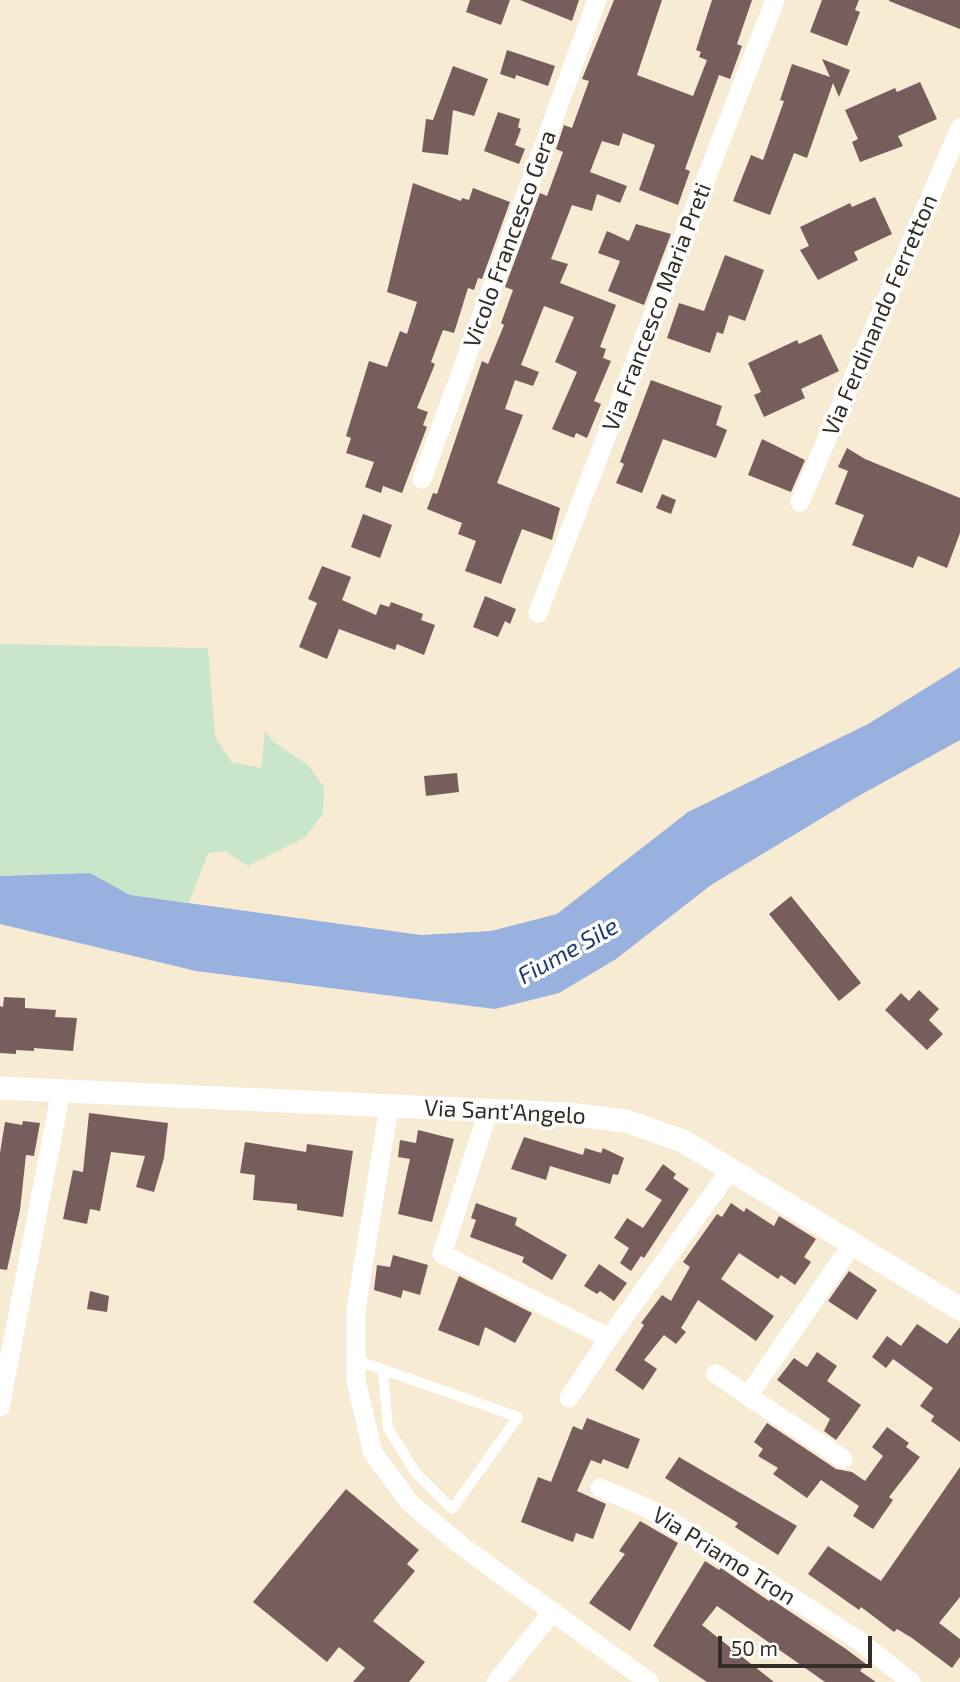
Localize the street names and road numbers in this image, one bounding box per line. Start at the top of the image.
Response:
street label: Vicolo Francesco Gera [458,127,562,351]
street label: Via Francesco Maria Preti [597,179,717,435]
street label: Via Ferdinando Ferretton [817,190,943,440]
street label: Via Sant'Angelo [424,1094,586,1130]
street label: Via Priamo Tron [647,1501,801,1611]

